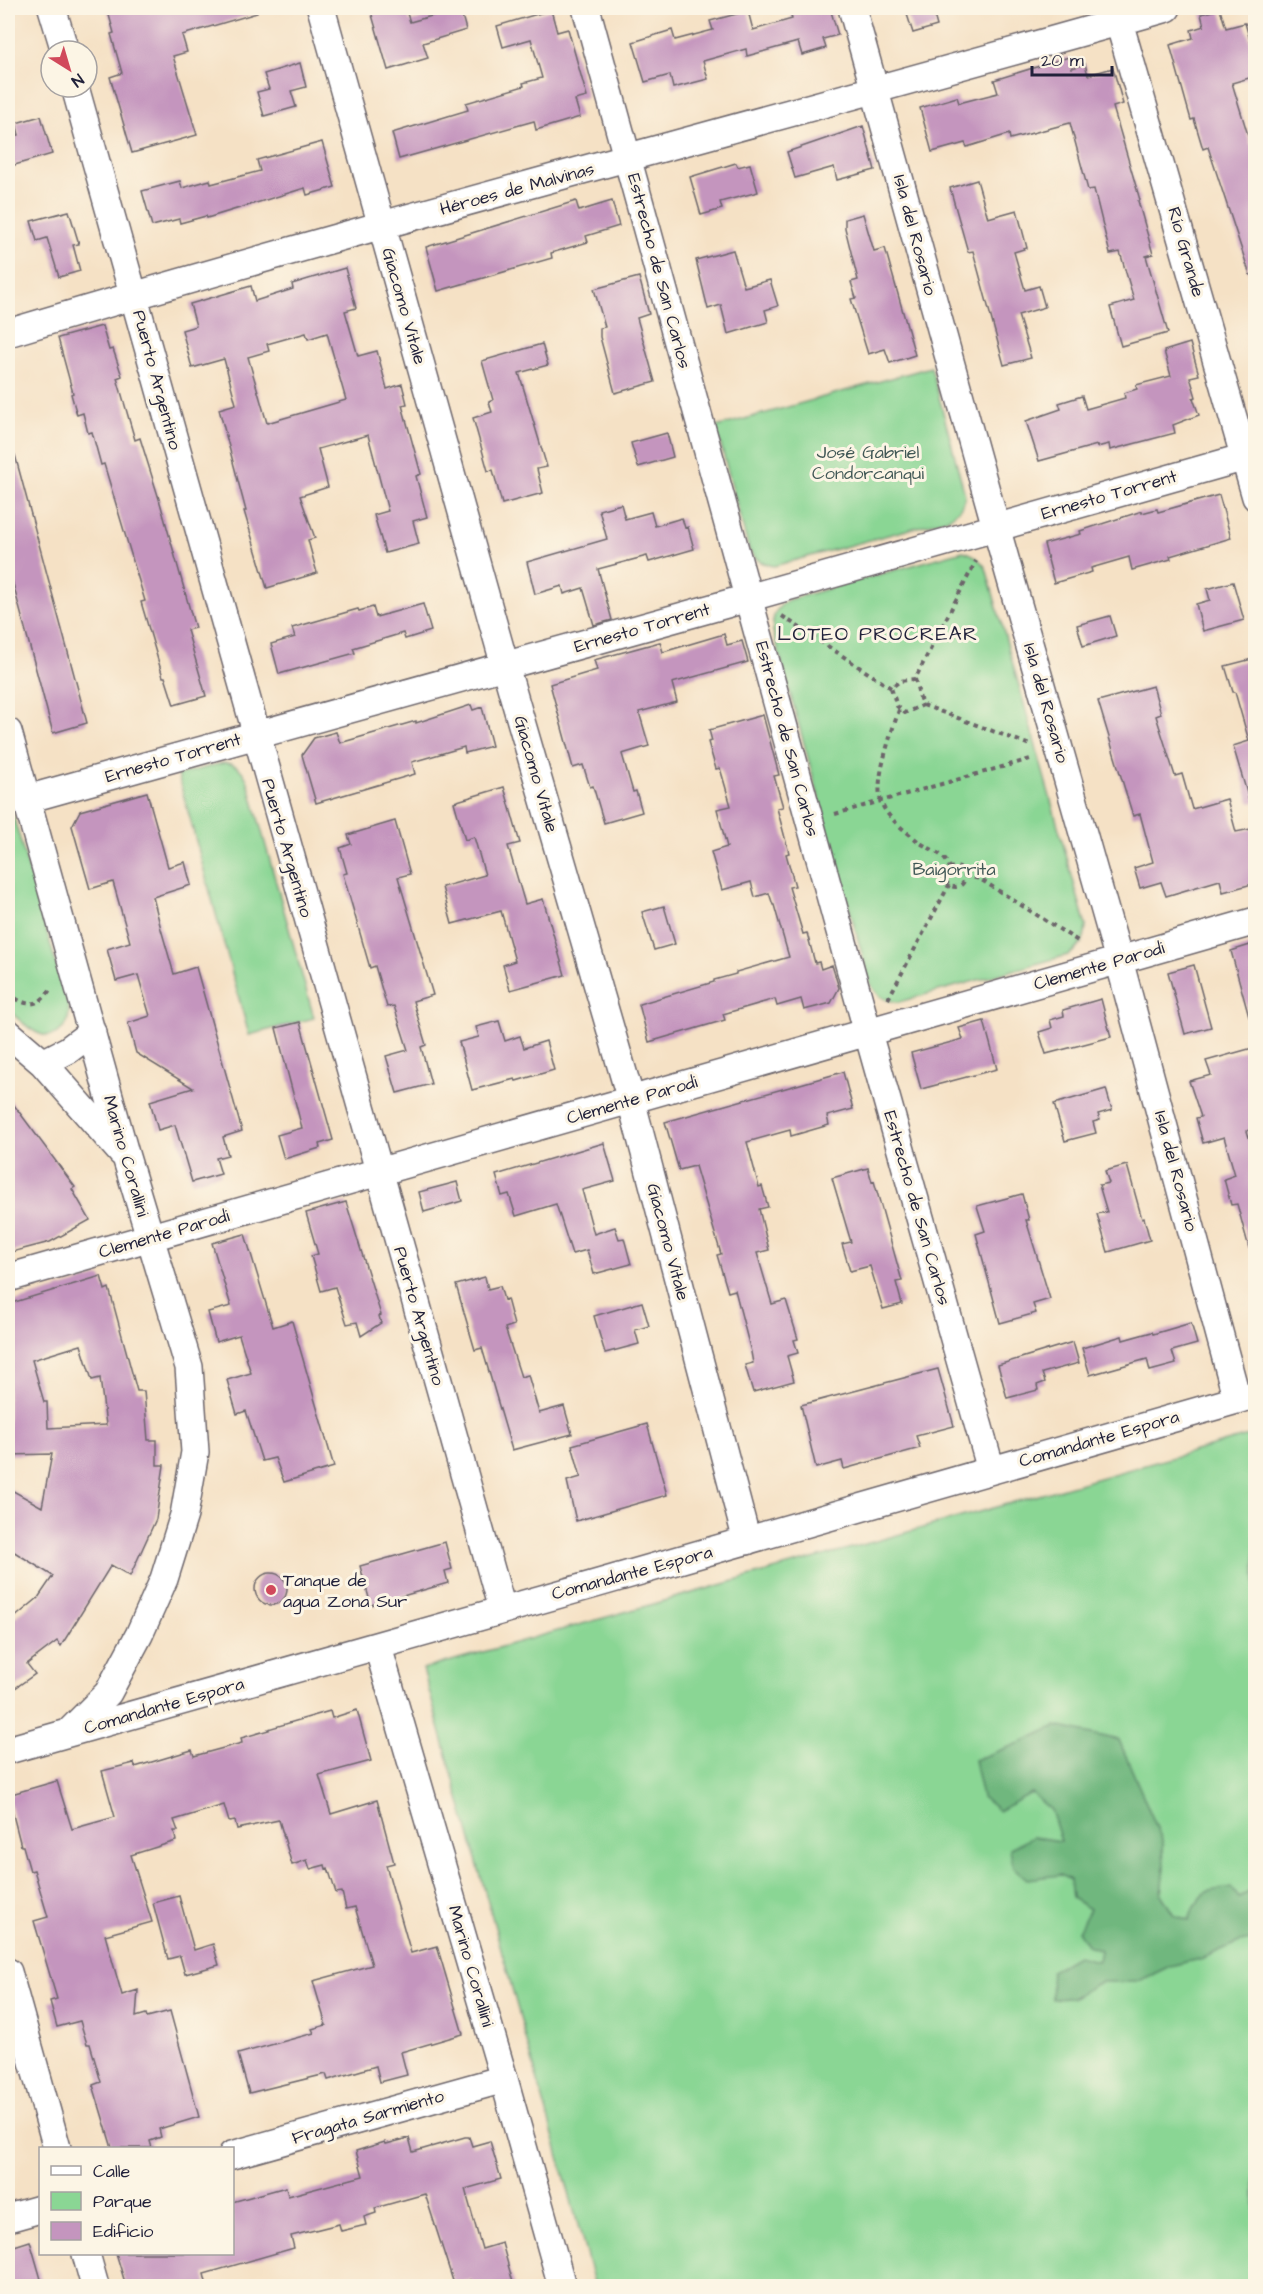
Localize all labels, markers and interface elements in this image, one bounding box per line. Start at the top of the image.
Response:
north arrow [39,39,99,99]
scale bar [1032,39,1112,77]
text: 20 m [1041,48,1084,73]
text: N [67,68,88,92]
street label: Héroes de Malvinas [437,156,597,222]
street label: Estrecho de San Carlos [621,171,697,371]
street label: Isla del Rosario [887,172,943,298]
street label: Río Grande [1161,204,1211,300]
street label: Giacomo Vitale [375,245,433,367]
street label: Puerto Argentino [125,307,188,453]
park label: José Gabriel Condorcanqui [812,440,924,486]
street label: Ernesto Torrent [1038,463,1181,526]
street label: Ernesto Torrent [571,596,714,659]
district label: LOTEO PROCREAR [777,620,979,648]
street label: Estrecho de San Carlos [749,639,825,839]
street label: Isla del Rosario [1017,640,1075,766]
street label: Giacomo Vitale [507,713,565,835]
street label: Ernesto Torrent [102,726,245,789]
street label: Puerto Argentino [254,776,319,921]
park label: Baigorrita [912,857,996,883]
street label: Clemente Parodi [1031,935,1168,997]
street label: Clemente Parodi [564,1069,701,1131]
street label: Marino Corallini [97,1092,155,1220]
street label: Estrecho de San Carlos [877,1108,957,1308]
street label: Isla del Rosario [1148,1108,1204,1234]
street label: Giacomo Vitale [640,1181,696,1304]
street label: Clemente Parodi [96,1203,233,1265]
street label: Puerto Argentino [386,1244,451,1389]
street label: Comandante Espora [1016,1404,1182,1474]
street label: Comandante Espora [549,1539,715,1607]
place label: Tanque de agua Zona Sur [283,1568,407,1615]
marker: Tanque de agua Zona Sur [264,1583,278,1597]
street label: Comandante Espora [81,1671,247,1741]
street label: Marino Corallini [442,1902,500,2030]
street label: Fragata Sarmiento [289,2083,447,2152]
legend [39,2147,234,2255]
text: Calle [93,2159,131,2184]
text: Parque [93,2189,152,2214]
text: Edificio [93,2219,153,2244]

